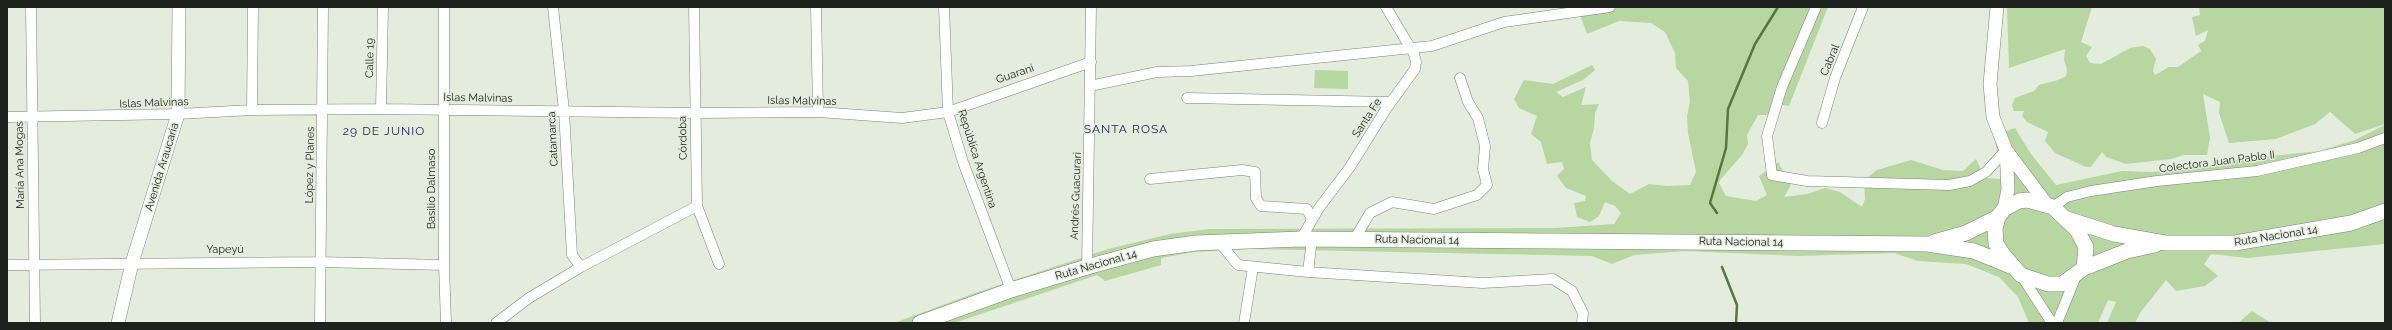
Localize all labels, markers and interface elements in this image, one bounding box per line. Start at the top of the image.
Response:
street label: Calle 19 [363,38,377,78]
street label: Cabral [1818,42,1842,78]
street label: Guarani [994,61,1036,87]
street label: Islas Malvinas [443,91,513,105]
street label: Islas Malvinas [767,94,837,108]
street label: Islas Malvinas [119,95,189,111]
street label: Santa Fe [1349,96,1385,140]
street label: República Argentina [955,108,999,210]
street label: Catamarca [545,111,561,167]
street label: Córdoba [676,116,690,160]
street label: María Ana Mogas [13,121,27,209]
street label: Avenida Araucaria [142,121,182,213]
district label: SANTA ROSA [1084,122,1168,136]
district label: 29 DE JUNIO [343,124,425,138]
street label: López y Planes [303,126,317,204]
street label: Colectora Juan Pablo II [2158,148,2276,176]
street label: Basilio Dalmaso [425,149,439,229]
street label: Andrés Guacurari [1068,152,1084,240]
street label: Ruta Nacional 14 [2233,223,2319,249]
street label: Ruta Nacional 14 [1375,233,1459,247]
street label: Ruta Nacional 14 [1699,235,1783,249]
street label: Yapeyú [206,243,244,257]
street label: Ruta Nacional 14 [1054,247,1138,283]

